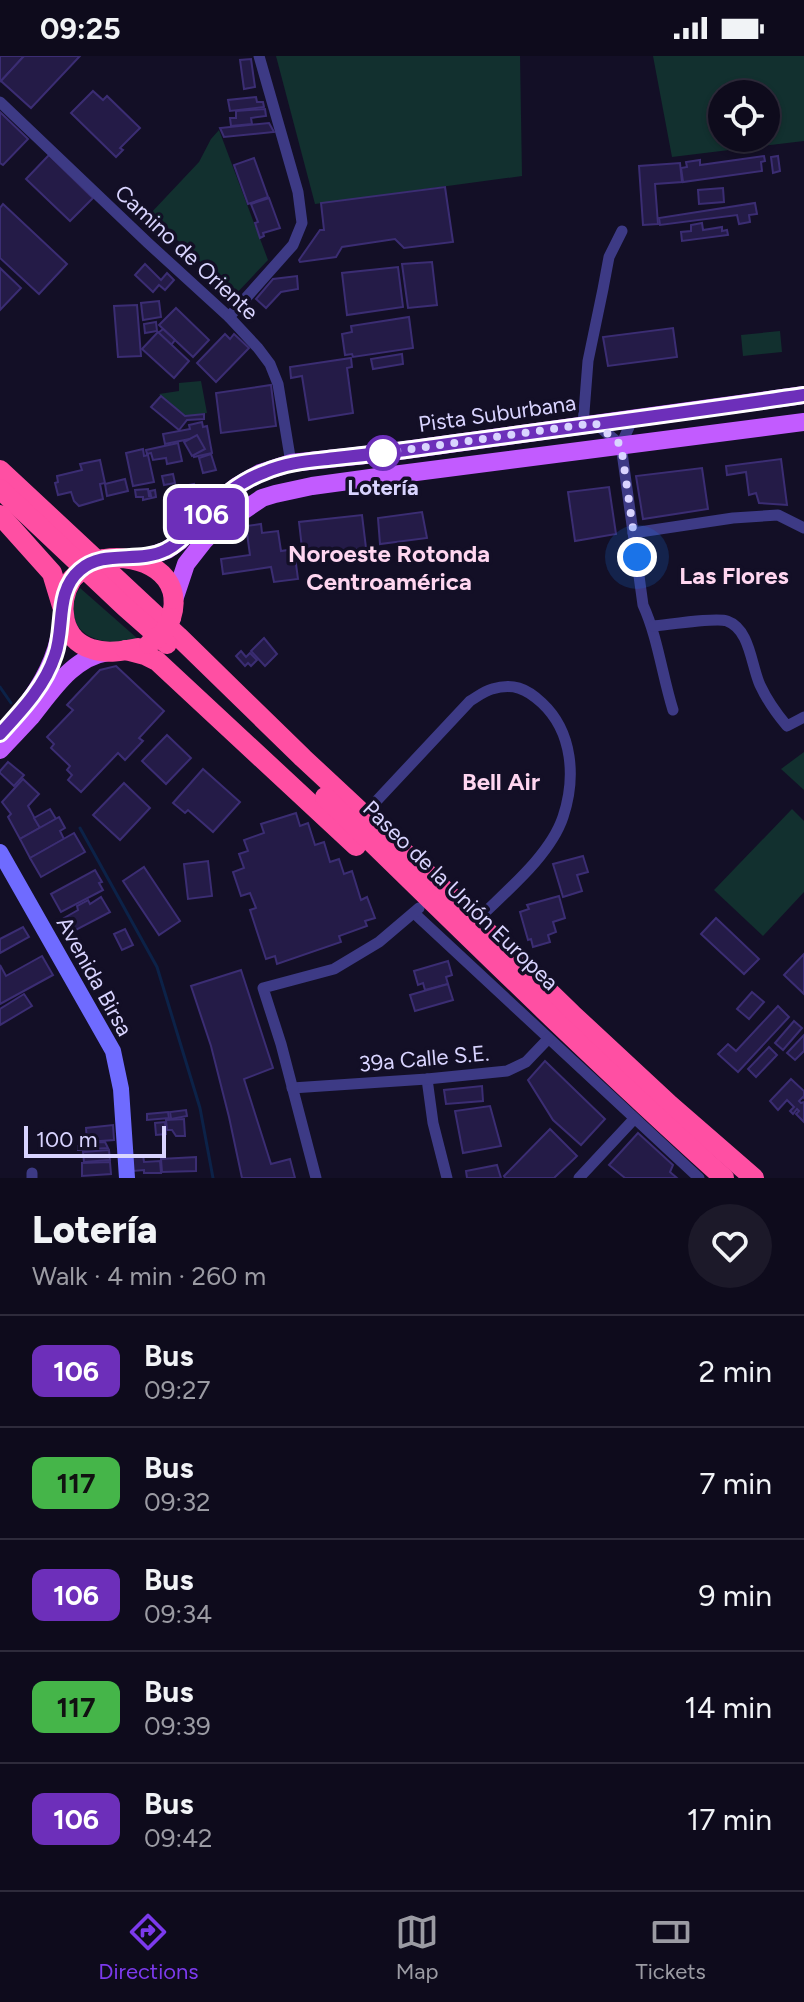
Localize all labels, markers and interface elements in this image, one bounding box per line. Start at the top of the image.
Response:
text: 09:25 [40,10,121,47]
map controls [708,80,780,152]
button: locate [708,80,780,152]
street label: Camino de Oriente [109,179,264,326]
street label: Pista Suburbana [416,389,578,438]
marker: Lotería [366,436,400,470]
place label: Lotería [347,474,419,501]
line badge: 106 [160,488,252,540]
text: 106 [183,497,229,531]
your location [617,537,657,577]
district label: Noroeste Rotonda Centroamérica [288,539,490,596]
district label: Las Flores [679,561,789,590]
district label: Bell Air [462,767,540,796]
street label: Paseo de la Unión Europea [357,795,564,996]
street label: Avenida Birsa [51,912,138,1041]
street label: 39a Calle S.E. [358,1039,490,1078]
scale bar [24,1122,166,1158]
text: 100 m [36,1126,97,1153]
button: heart [688,1204,772,1288]
text: Lotería [32,1207,158,1253]
text: Walk · 4 min · 260 m [32,1260,266,1292]
text: Bus [144,1337,193,1374]
text: 2 min [699,1353,772,1390]
text: 106 [53,1354,99,1388]
text: 09:27 [144,1374,210,1406]
text: Bus [144,1449,193,1486]
text: 7 min [699,1465,772,1502]
text: 117 [56,1466,96,1500]
text: 09:32 [144,1486,211,1518]
text: Bus [144,1561,193,1598]
text: 9 min [698,1577,772,1614]
text: 106 [53,1578,99,1612]
text: 09:34 [144,1598,212,1630]
text: Bus [144,1673,193,1710]
text: 14 min [684,1689,772,1726]
text: 117 [56,1690,96,1724]
text: 09:39 [144,1710,211,1742]
text: Bus [144,1785,193,1822]
text: 17 min [687,1801,772,1838]
text: 106 [53,1802,99,1836]
text: 09:42 [144,1822,213,1854]
tab: Directions [98,1910,199,1985]
tab: Map [395,1910,439,1985]
tab: Tickets [636,1910,706,1985]

